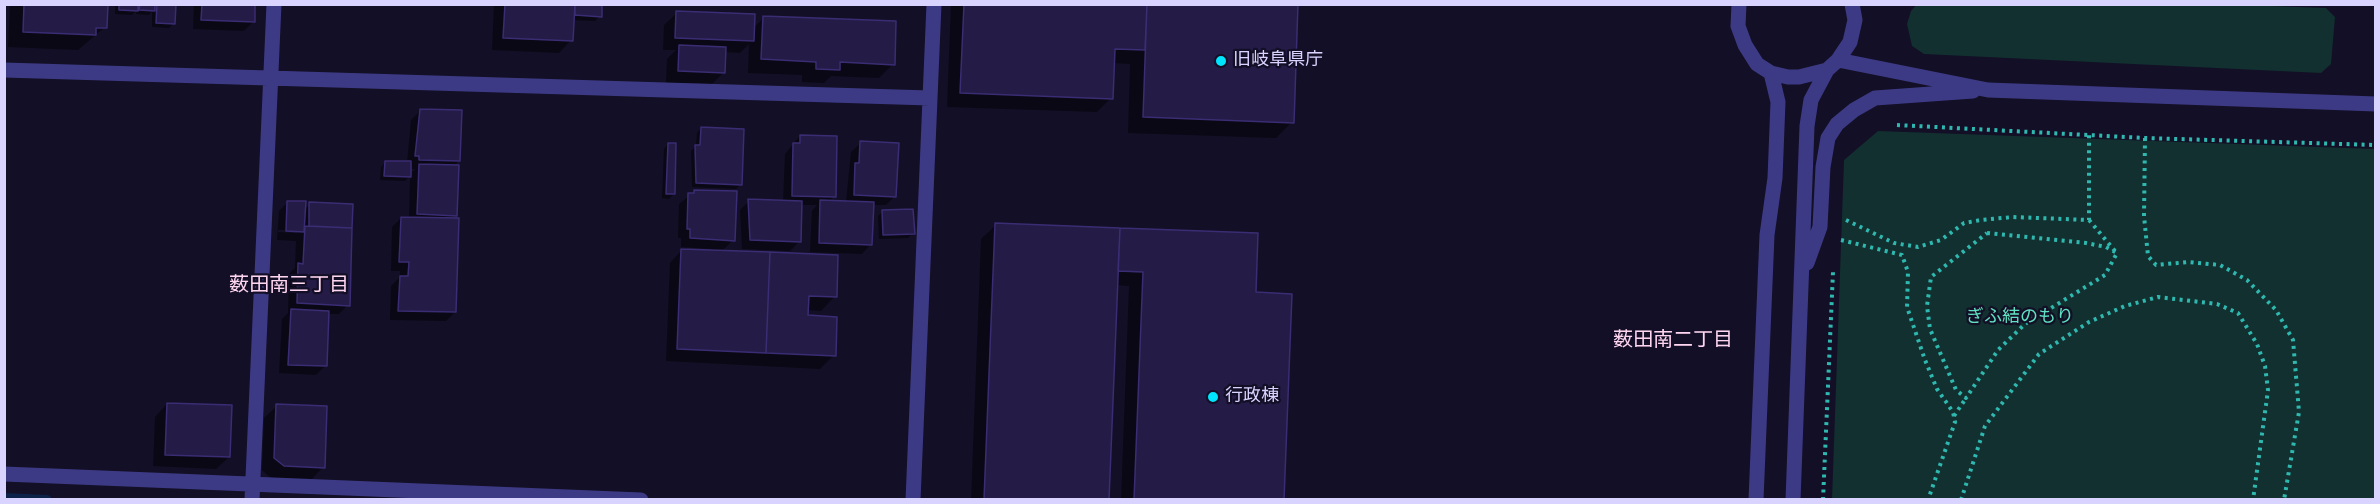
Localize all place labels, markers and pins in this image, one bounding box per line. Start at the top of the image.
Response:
place label: 旧岐阜県庁 [1233,50,1323,72]
marker: 旧岐阜県庁 [1214,54,1228,68]
place label: 行政棟 [1225,386,1279,408]
marker: 行政棟 [1206,390,1220,404]

